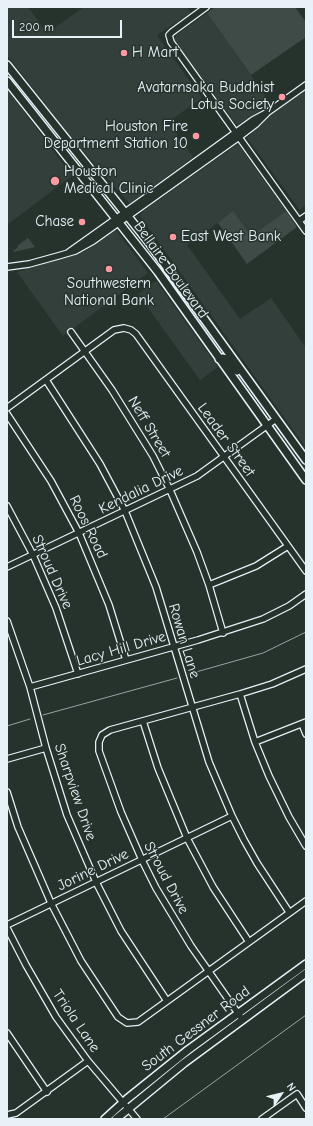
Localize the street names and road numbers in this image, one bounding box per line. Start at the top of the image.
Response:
street label: Bellaire Boulevard [130,218,212,322]
street label: Neff Street [124,393,174,461]
street label: Leader Street [193,400,259,480]
street label: Kendalia Drive [96,462,186,518]
street label: Roos Road [65,492,111,562]
street label: Stroud Drive [28,532,76,612]
street label: Rowan Lane [164,601,204,681]
street label: Lacy Hill Drive [74,628,168,670]
street label: Sharpview Drive [50,741,100,843]
street label: Stroud Drive [139,839,193,917]
street label: Jorine Drive [54,845,132,895]
street label: South Gessner Road [138,982,254,1076]
street label: Triola Lane [48,986,104,1056]

